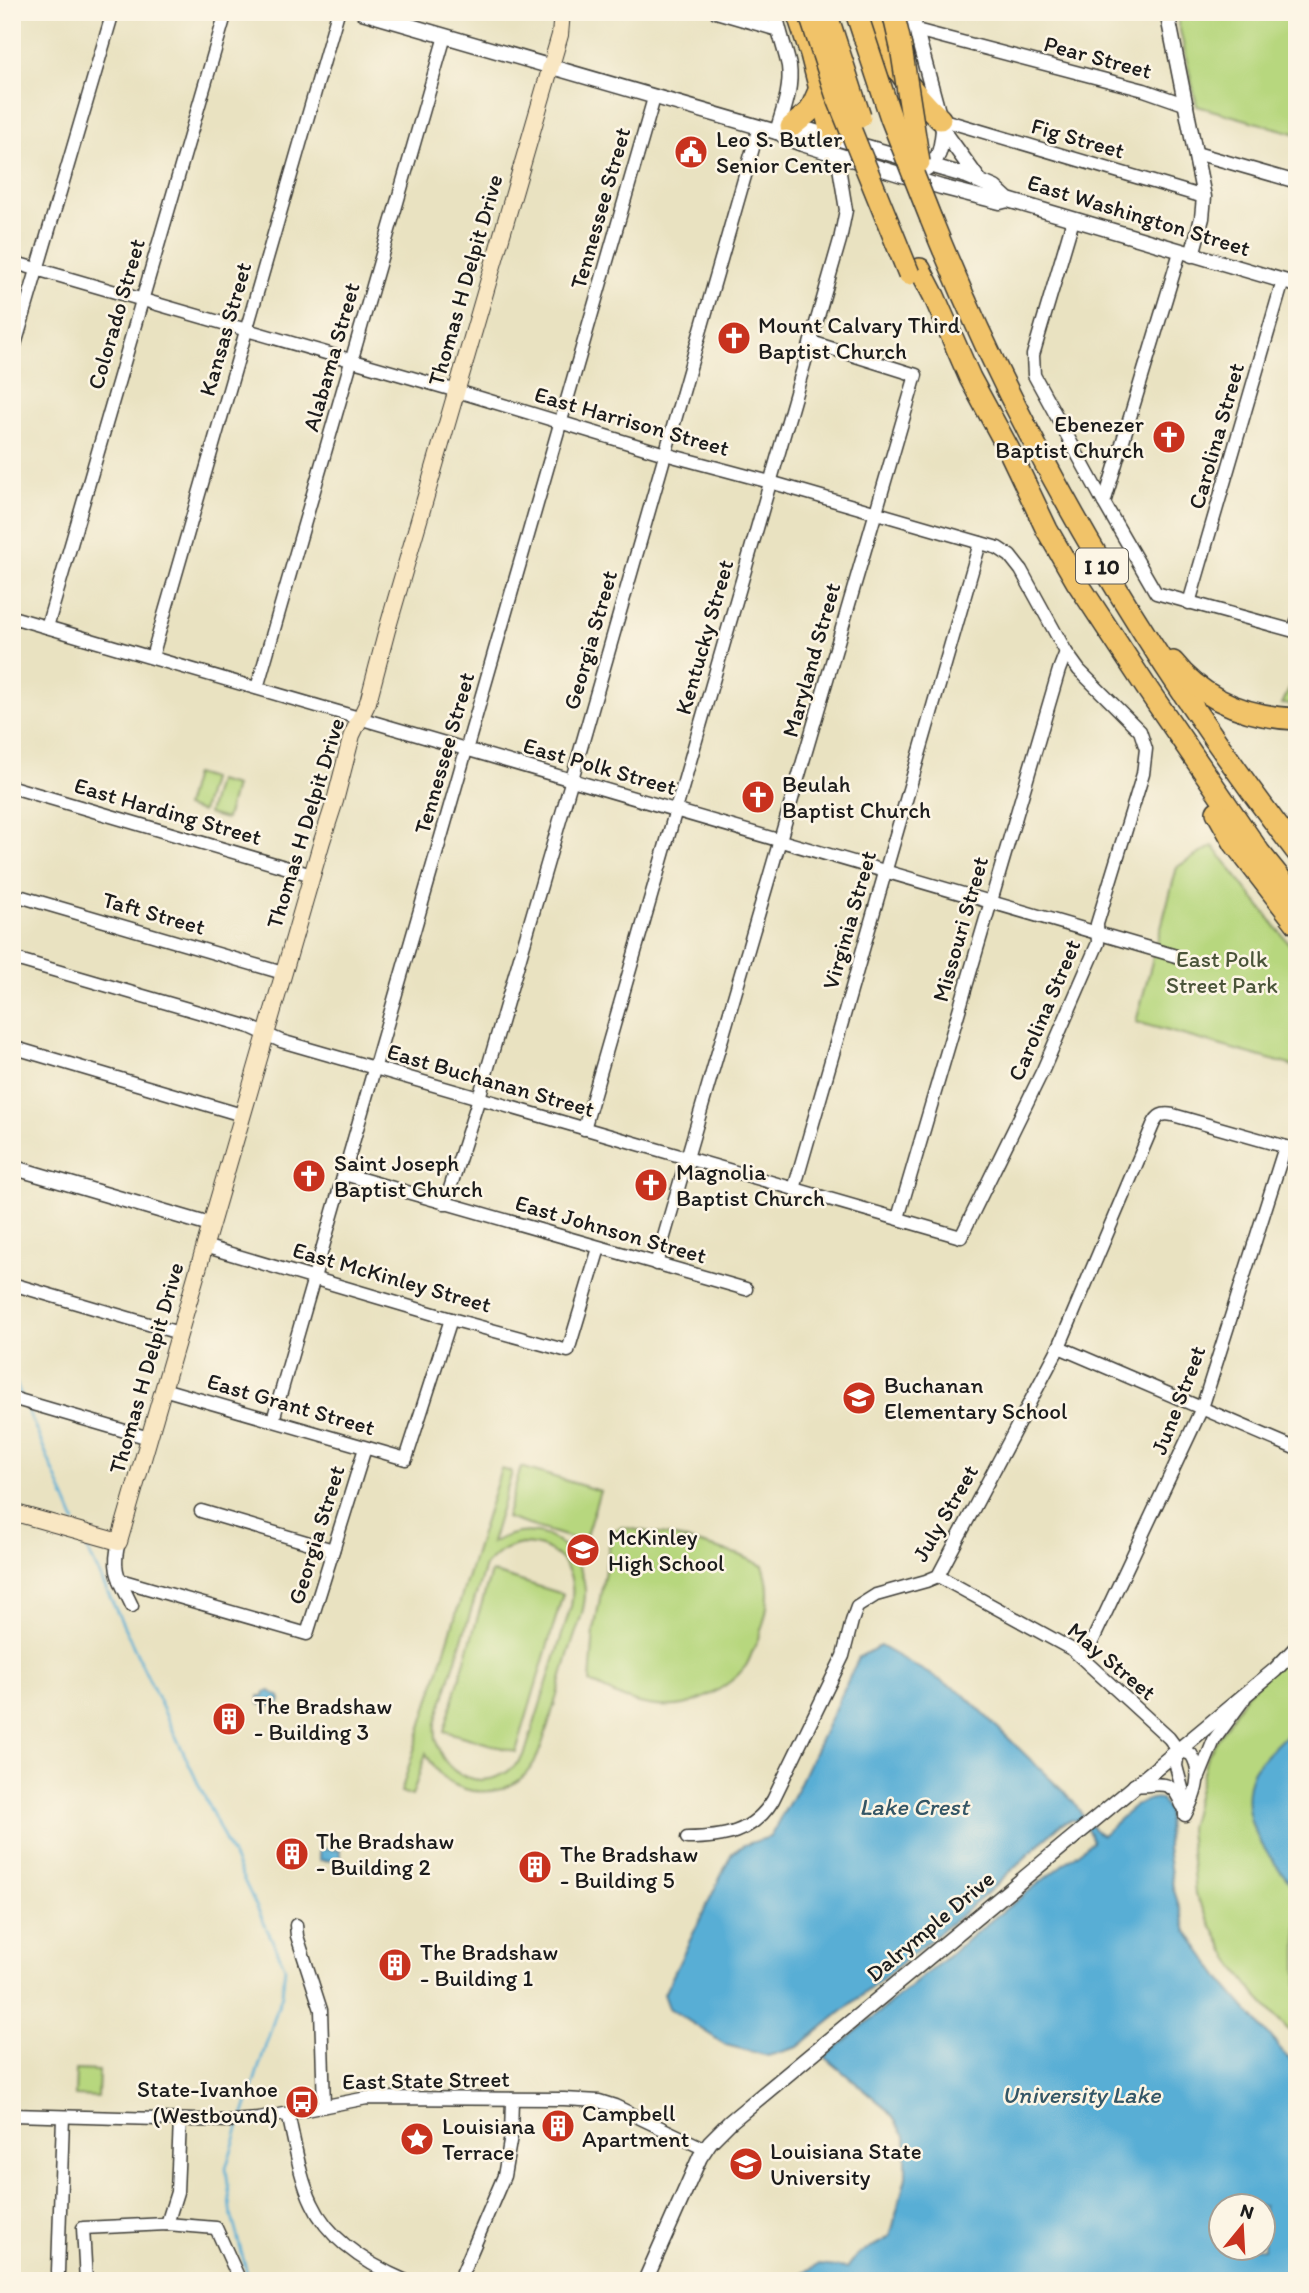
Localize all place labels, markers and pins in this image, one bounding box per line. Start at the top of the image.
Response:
place label: Leo S. Butler Senior Center [716,125,852,179]
public building icon: Leo S. Butler Senior Center [672,133,710,171]
place label: Mount Calvary Third Baptist Church [758,311,960,365]
church icon: Mount Calvary Third Baptist Church [715,319,753,357]
place label: Ebenezer Baptist Church [995,410,1144,464]
church icon: Ebenezer Baptist Church [1150,418,1188,456]
place label: Beulah Baptist Church [782,770,931,824]
church icon: Beulah Baptist Church [739,778,777,816]
place label: Saint Joseph Baptist Church [334,1149,483,1203]
church icon: Saint Joseph Baptist Church [290,1157,328,1195]
place label: Magnolia Baptist Church [676,1158,825,1212]
church icon: Magnolia Baptist Church [632,1166,670,1204]
place label: Buchanan Elementary School [884,1371,1068,1425]
school or university icon: Buchanan Elementary School [840,1379,878,1417]
place label: McKinley High School [608,1523,725,1577]
school or university icon: McKinley High School [564,1531,602,1569]
place label: The Bradshaw - Building 3 [254,1692,392,1746]
building icon: The Bradshaw - Building 3 [210,1700,248,1738]
place label: The Bradshaw - Building 2 [316,1827,454,1881]
building icon: The Bradshaw - Building 2 [273,1835,311,1873]
place label: The Bradshaw - Building 5 [560,1840,698,1894]
building icon: The Bradshaw - Building 5 [516,1848,554,1886]
place label: The Bradshaw - Building 1 [420,1938,558,1992]
building icon: The Bradshaw - Building 1 [376,1946,414,1984]
place label: State-Ivanhoe (Westbound) [137,2075,278,2129]
bus stop icon: State-Ivanhoe (Westbound) [283,2083,321,2121]
place label: Campbell Apartment [582,2099,690,2153]
building icon: Campbell Apartment [539,2107,577,2145]
place label: Louisiana Terrace [442,2112,535,2166]
place icon: Louisiana Terrace [398,2120,436,2158]
place label: Louisiana State University [770,2137,922,2191]
school or university icon: Louisiana State University [727,2145,765,2183]

